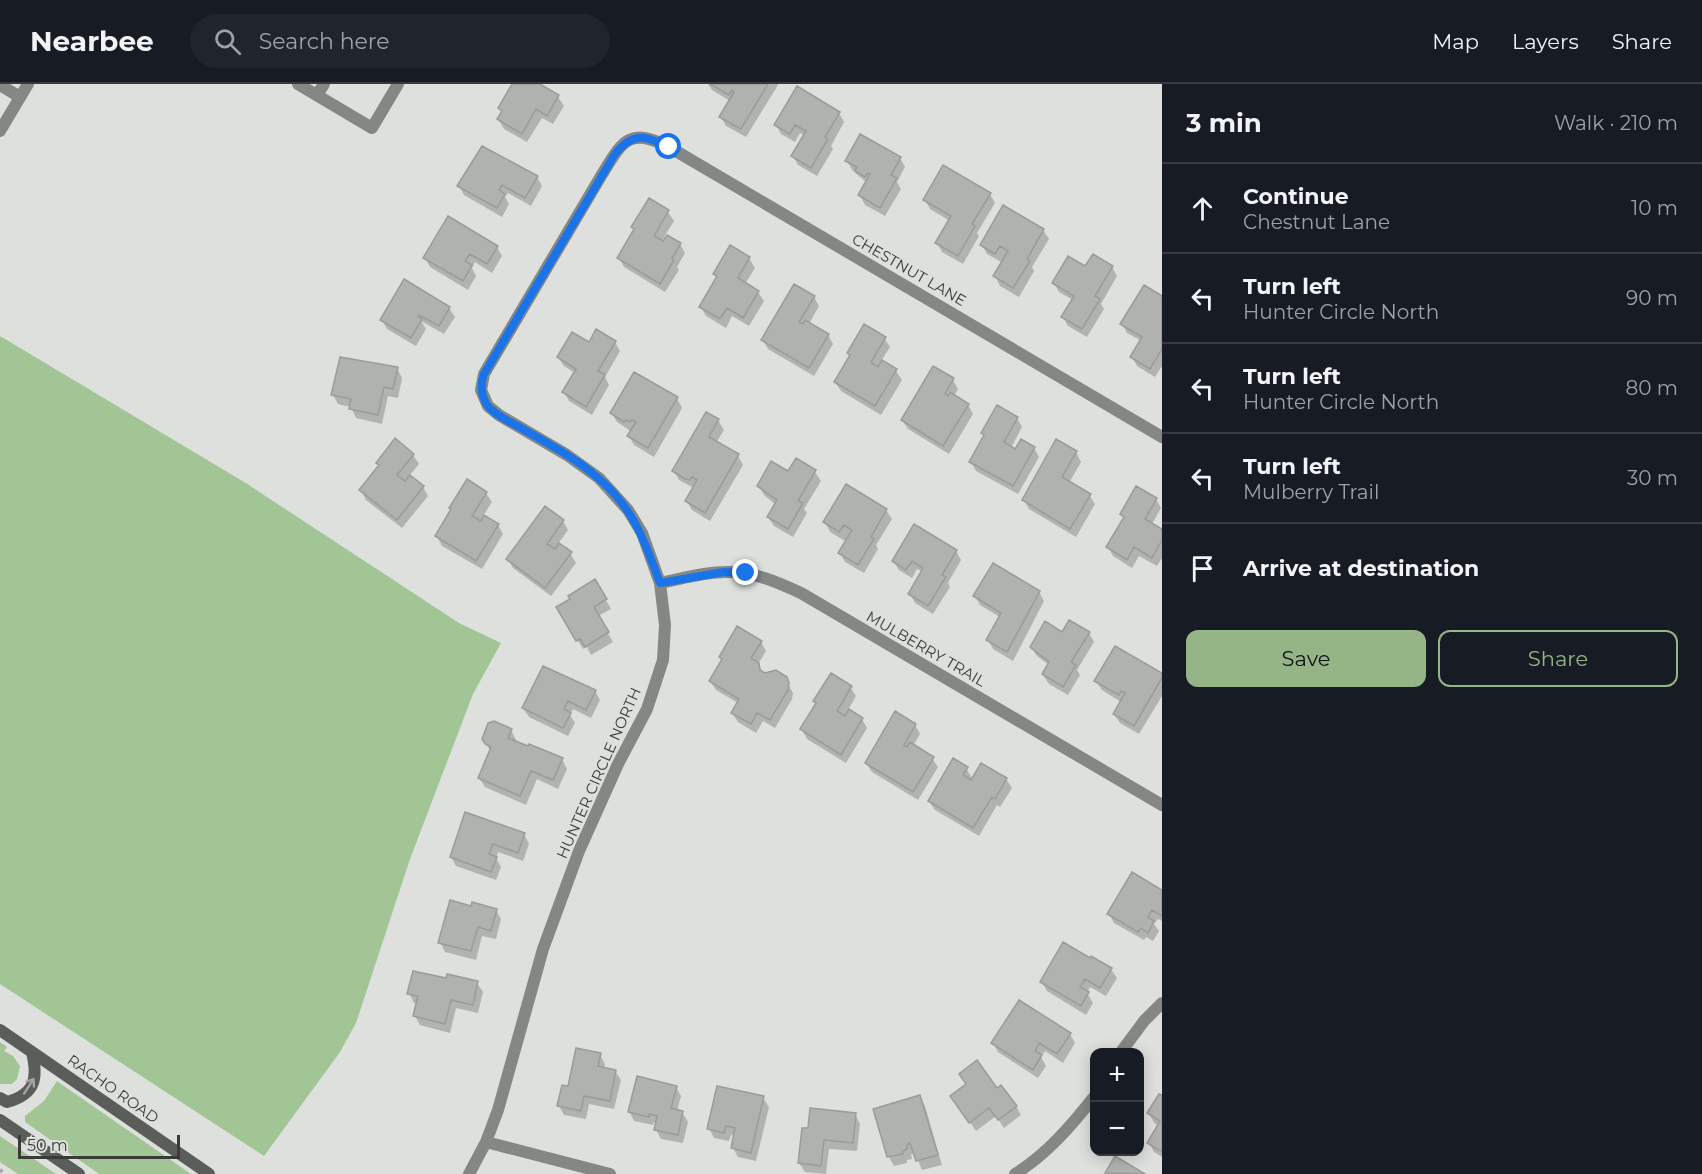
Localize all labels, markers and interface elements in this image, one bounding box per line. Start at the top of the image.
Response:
search box [190,14,610,68]
text: Nearbee [30,24,154,58]
icon: search [211,25,244,58]
text: Search here [259,28,390,55]
text: Map [1432,29,1479,54]
text: Layers [1512,29,1579,54]
text: Share [1612,29,1672,54]
text: 3 min [1186,107,1262,139]
text: Walk · 210 m [1554,111,1678,135]
route start [655,133,681,159]
text: Continue [1243,183,1349,210]
icon: ahead [1186,192,1219,225]
text: 10 m [1631,196,1678,220]
text: Chestnut Lane [1243,210,1390,234]
street label: CHESTNUT LANE [849,229,970,310]
text: Turn left [1243,273,1341,300]
icon: left [1186,282,1219,315]
text: 90 m [1626,286,1678,310]
text: Hunter Circle North [1243,300,1439,324]
text: Turn left [1243,363,1341,390]
icon: left [1186,372,1219,405]
text: 80 m [1626,376,1678,400]
text: Hunter Circle North [1243,390,1439,414]
text: Turn left [1243,453,1341,480]
icon: left [1186,462,1219,495]
text: 30 m [1627,466,1678,490]
text: Mulberry Trail [1243,480,1379,504]
icon: arrive [1186,552,1219,585]
text: Arrive at destination [1243,555,1479,582]
route end [732,559,758,585]
street label: MULBERRY TRAIL [863,607,990,691]
button: Save [1186,630,1426,687]
button: Share [1438,630,1678,687]
street label: HUNTER CIRCLE NORTH [552,684,645,861]
map controls [1090,1048,1144,1156]
button: + [1090,1048,1144,1102]
street label: RACHO ROAD [64,1050,163,1127]
one-way arrow [23,1078,36,1095]
button: − [1090,1102,1144,1156]
scale bar [18,1132,180,1160]
text: 50 m [27,1136,68,1155]

